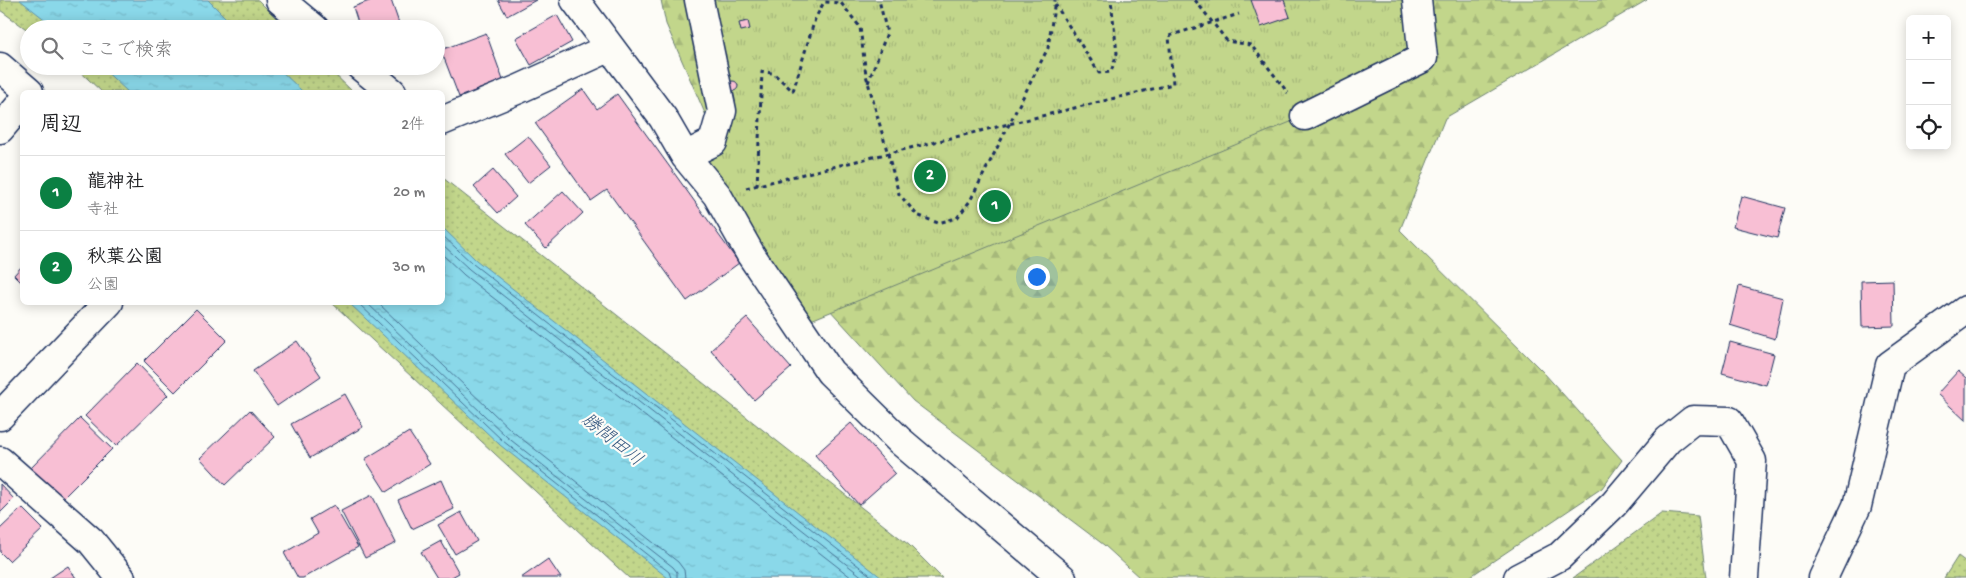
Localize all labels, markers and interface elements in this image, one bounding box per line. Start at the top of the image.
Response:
map controls [1906,15,1951,150]
button: + [1906,15,1951,60]
search box [20,20,445,75]
icon: search [38,34,66,62]
text: ここで検索 [78,40,173,63]
button: − [1906,60,1951,105]
button: locate [1906,105,1951,150]
text: 周辺 [40,114,82,139]
text: 2件 [401,117,425,136]
pin: 2 [914,157,946,195]
text: 龍神社 [87,172,144,195]
text: 1 [53,184,59,203]
text: 20 m [393,184,425,203]
pin: 1 [979,187,1011,225]
text: 寺社 [87,202,119,221]
text: 秋葉公園 [87,247,163,270]
text: 2 [52,259,60,278]
text: 30 m [392,259,425,278]
your location [1024,264,1050,290]
text: 公園 [87,277,119,296]
water label: 勝間田川 [577,409,647,472]

